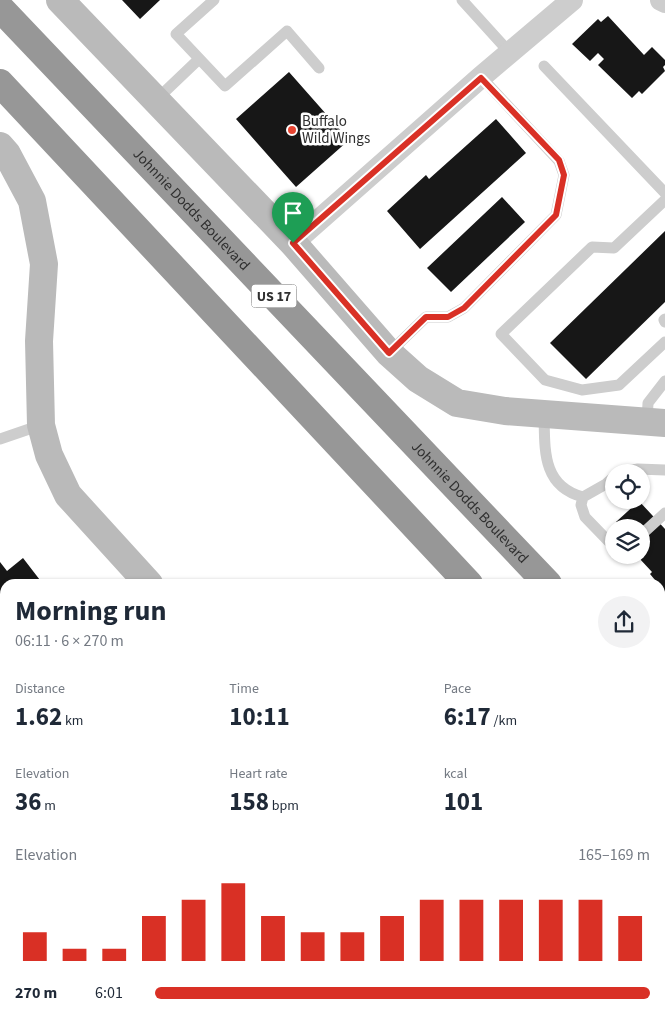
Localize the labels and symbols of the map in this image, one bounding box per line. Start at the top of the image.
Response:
place label: Buffalo Wild Wings [302,111,370,149]
marker: Buffalo Wild Wings [286,124,298,136]
street label: Johnnie Dodds Boulevard [128,144,255,276]
pin [272,192,314,243]
road number: US 17 [252,284,296,308]
street label: Johnnie Dodds Boulevard [406,437,533,568]

